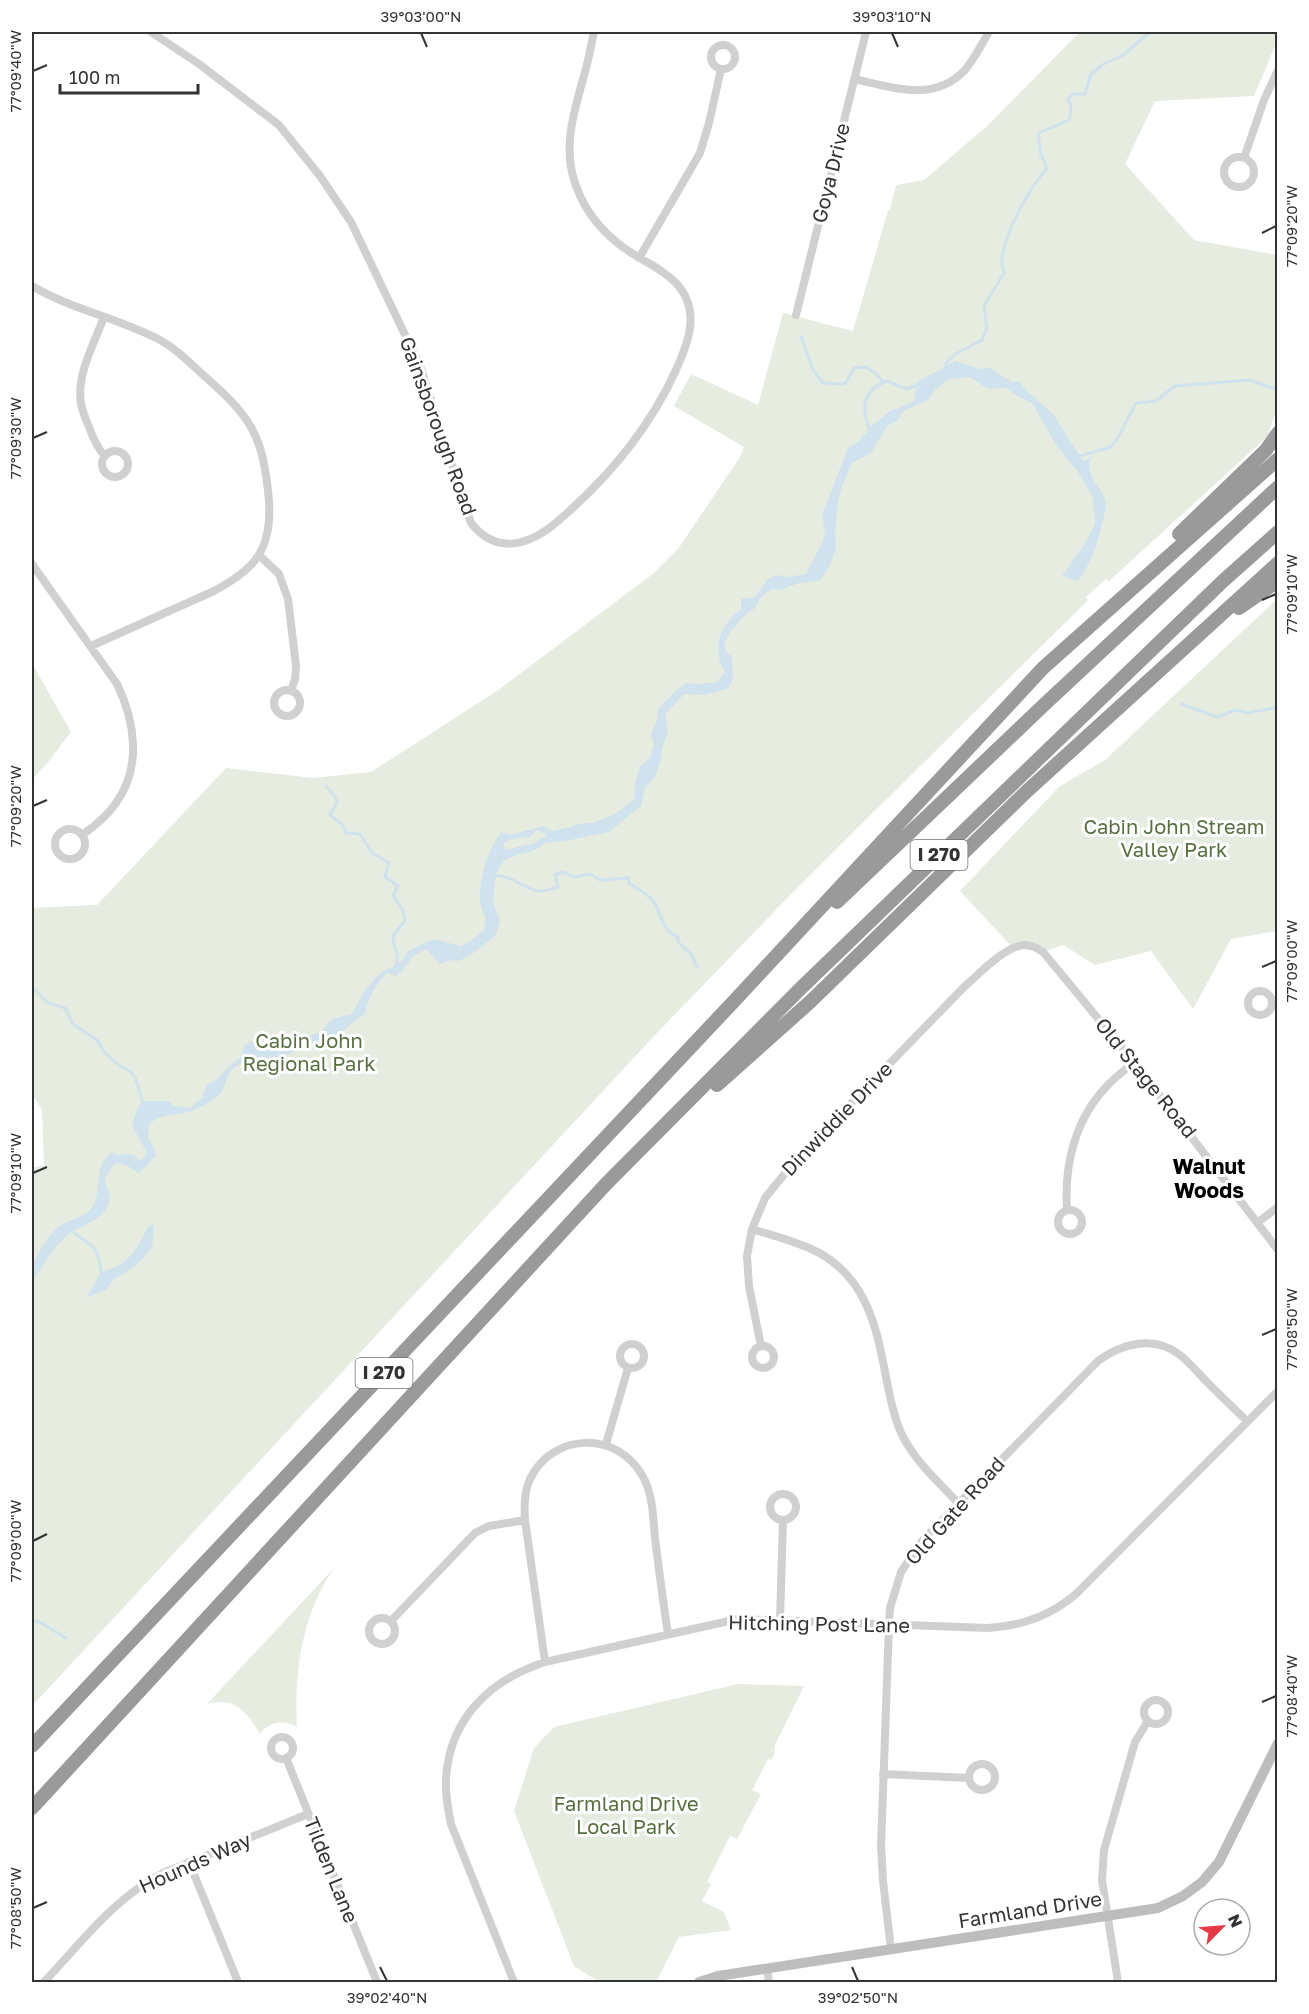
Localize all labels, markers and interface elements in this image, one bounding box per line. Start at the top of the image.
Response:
text: 39°03'00"N [381,7,461,25]
text: 39°03'10"N [853,7,931,25]
text: 77°09'40"W [6,30,24,112]
scale bar [60,57,198,95]
text: 100 m [69,66,120,88]
street label: Goya Drive [806,120,854,225]
text: 77°09'20"W [1282,185,1300,267]
street label: Gainsborough Road [395,333,482,518]
text: 77°09'30"W [6,397,24,479]
text: 77°09'10"W [1282,554,1300,634]
text: 77°09'20"W [6,765,24,847]
park label: Cabin John Stream Valley Park [1083,814,1265,861]
road number: I 270 [910,840,968,870]
text: 77°09'00"W [1282,920,1300,1002]
street label: Old Stage Road [1091,1012,1203,1142]
park label: Cabin John Regional Park [243,1028,375,1075]
street label: Dinwiddie Drive [776,1056,897,1180]
text: 77°09'10"W [6,1133,24,1213]
district label: Walnut Woods [1173,1153,1245,1203]
text: 77°08'50"W [1282,1288,1300,1370]
road number: I 270 [356,1358,412,1388]
street label: Old Gate Road [899,1451,1009,1569]
text: 77°09'00"W [6,1500,24,1582]
street label: Hitching Post Lane [728,1609,910,1637]
text: 77°08'40"W [1282,1655,1300,1737]
park label: Farmland Drive Local Park [553,1791,699,1838]
street label: Tilden Lane [300,1813,364,1926]
street label: Hounds Way [135,1827,254,1897]
text: 77°08'50"W [6,1867,24,1949]
street label: Farmland Drive [956,1886,1103,1932]
north arrow [1192,1897,1252,1957]
text: N [1224,1911,1247,1930]
text: 39°02'40"N [347,1988,427,2006]
text: 39°02'50"N [818,1988,898,2006]

